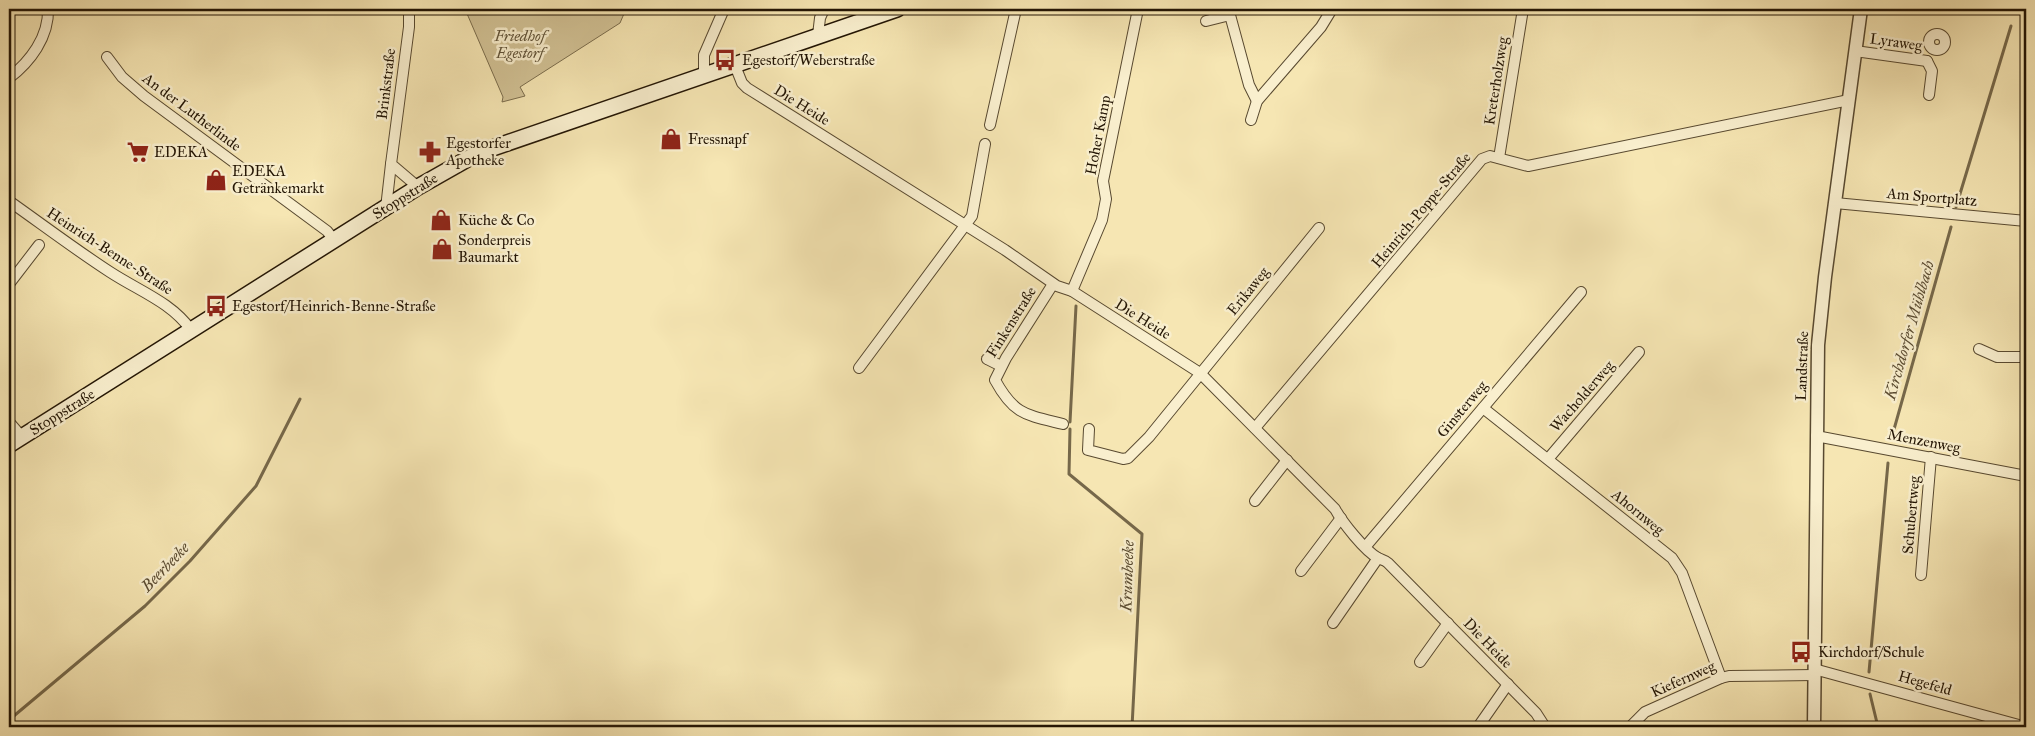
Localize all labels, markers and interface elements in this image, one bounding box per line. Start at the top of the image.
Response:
park label: Friedhof Egestorf [493,27,550,62]
street label: Lyraweg [1869,29,1924,55]
street label: Kreterholzweg [1480,35,1512,127]
street label: Brinkstraße [373,47,399,121]
bus stop icon: Egestorf/Weberstraße [712,47,738,73]
place label: Egestorf/Weberstraße [742,51,875,69]
street label: An der Lutherlinde [138,69,245,155]
street label: Die Heide [771,81,833,129]
street label: Hoher Kamp [1081,94,1115,176]
shop icon: Fressnapf [658,126,684,152]
place label: Fressnapf [688,130,750,148]
place label: Egestorfer Apotheke [445,134,511,169]
supermarket icon: EDEKA [125,139,151,165]
pharmacy icon: Egestorfer Apotheke [417,139,443,165]
place label: EDEKA [154,143,208,161]
street label: Heinrich-Poppe-Straße [1367,149,1475,271]
place label: EDEKA Getränkemarkt [232,162,325,197]
shop icon: EDEKA Getränkemarkt [203,167,229,193]
street label: Stoppstraße [369,169,441,223]
street label: Am Sportplatz [1885,184,1978,210]
street label: Heinrich-Benne-Straße [44,204,176,298]
shop icon: Küche & Co [428,207,454,233]
place label: Küche & Co [458,211,535,229]
place label: Sonderpreis Baumarkt [458,231,531,266]
shop icon: Sonderpreis Baumarkt [429,236,455,262]
water label: Kirchdorfer Mühlbach [1880,258,1938,402]
street label: Erikaweg [1223,263,1273,319]
street label: Finkenstraße [982,283,1040,361]
bus stop icon: Egestorf/Heinrich-Benne-Straße [203,293,229,319]
street label: Die Heide [1112,295,1174,343]
place label: Egestorf/Heinrich-Benne-Straße [232,297,436,315]
street label: Landstraße [1792,331,1812,401]
street label: Wacholderweg [1546,356,1618,435]
street label: Ginsterweg [1433,376,1492,441]
street label: Stoppstraße [26,385,98,439]
street label: Menzenweg [1886,425,1963,457]
street label: Schubertweg [1899,474,1923,555]
street label: Ahornweg [1607,485,1669,539]
water label: Beerbeeke [136,538,194,596]
water label: Krumbeeke [1116,539,1138,613]
street label: Die Heide [1460,614,1516,672]
bus stop icon: Kirchdorf/Schule [1788,639,1814,665]
place label: Kirchdorf/Schule [1818,643,1924,661]
street label: Kiefernweg [1648,656,1719,701]
street label: Hegefeld [1896,667,1954,699]

